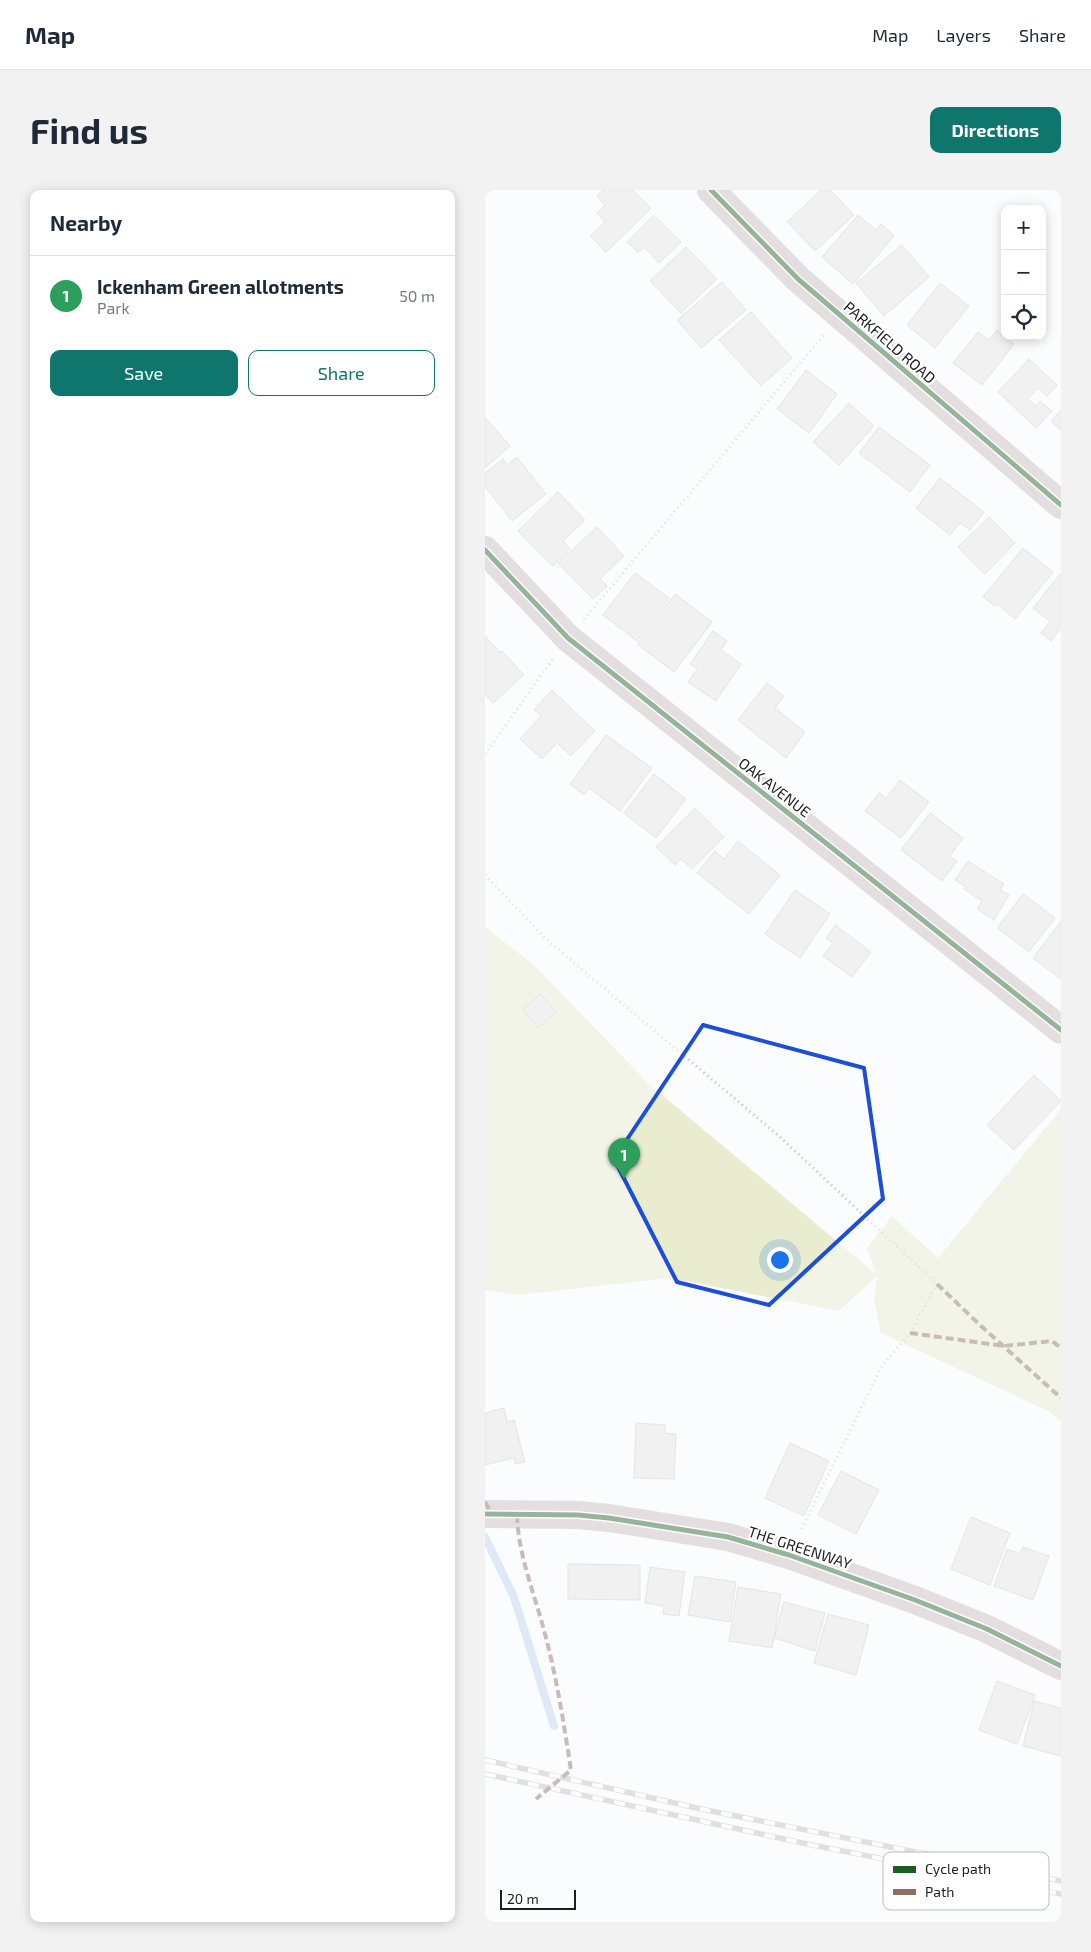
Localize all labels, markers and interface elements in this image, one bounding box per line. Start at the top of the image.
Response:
text: Map [25,20,75,49]
text: Map [872,24,908,46]
text: Layers [936,24,991,46]
text: Share [1019,24,1066,46]
button: Directions [930,107,1061,153]
text: Find us [30,109,148,151]
map controls [1001,205,1046,340]
button: + [1001,205,1046,250]
text: Nearby [50,210,122,235]
button: − [1001,250,1046,295]
text: Ickenham Green allotments [97,275,344,298]
text: 1 [63,286,69,305]
text: 50 m [399,286,435,305]
button: locate [1001,295,1046,340]
street label: PARKFIELD ROAD [840,297,940,387]
text: Park [97,298,130,317]
button: Save [50,350,238,396]
button: Share [248,350,435,396]
street label: OAK AVENUE [735,753,815,821]
pin: 1 [608,1138,640,1179]
your location [767,1247,793,1273]
street label: THE GREENWAY [746,1522,854,1572]
legend [883,1852,1049,1910]
text: Cycle path [925,1860,991,1877]
text: Path [925,1883,954,1900]
scale bar [500,1887,576,1910]
text: 20 m [507,1890,539,1907]

